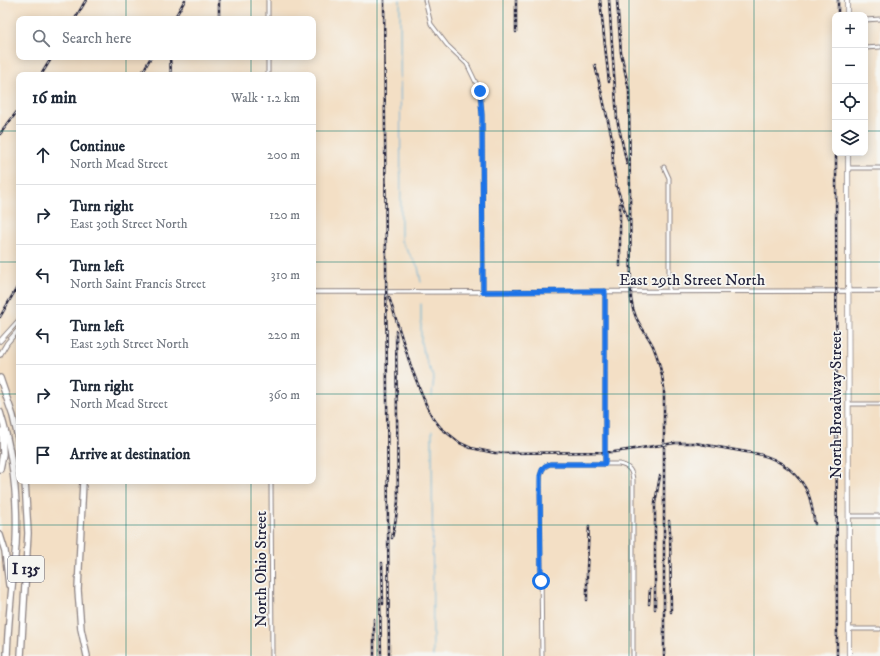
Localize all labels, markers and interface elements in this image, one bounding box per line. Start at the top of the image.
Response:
map controls [832,12,868,156]
button: + [832,12,868,48]
search box [16,16,316,60]
icon: search [30,27,52,49]
text: Search here [62,29,131,48]
button: − [832,48,868,84]
route end [471,82,489,100]
button: locate [832,84,868,120]
text: 16 min [32,87,77,109]
text: Walk · 1.2 km [231,90,300,106]
button: layers [832,120,868,156]
text: Continue [70,137,125,156]
icon: ahead [32,144,54,166]
text: 200 m [267,147,300,163]
text: North Mead Street [70,156,168,172]
text: Turn right [70,197,133,216]
icon: right [32,204,54,226]
text: 120 m [269,207,300,223]
text: East 30th Street North [70,216,188,232]
text: Turn left [70,257,124,276]
icon: left [32,264,54,286]
text: 310 m [271,267,300,283]
street label: East 29th Street North [619,270,766,290]
text: North Saint Francis Street [70,276,206,292]
text: Turn left [70,317,124,336]
icon: left [32,324,54,346]
text: 220 m [268,327,300,343]
street label: North Broadway Street [826,331,846,479]
text: East 29th Street North [70,336,189,352]
text: Turn right [70,377,133,396]
icon: right [32,384,54,406]
text: 360 m [269,387,300,403]
text: North Mead Street [70,396,168,412]
icon: arrive [32,444,54,466]
text: Arrive at destination [70,445,190,464]
street label: North Ohio Street [251,511,271,627]
road number: I 135 [8,556,44,582]
route start [532,572,550,590]

